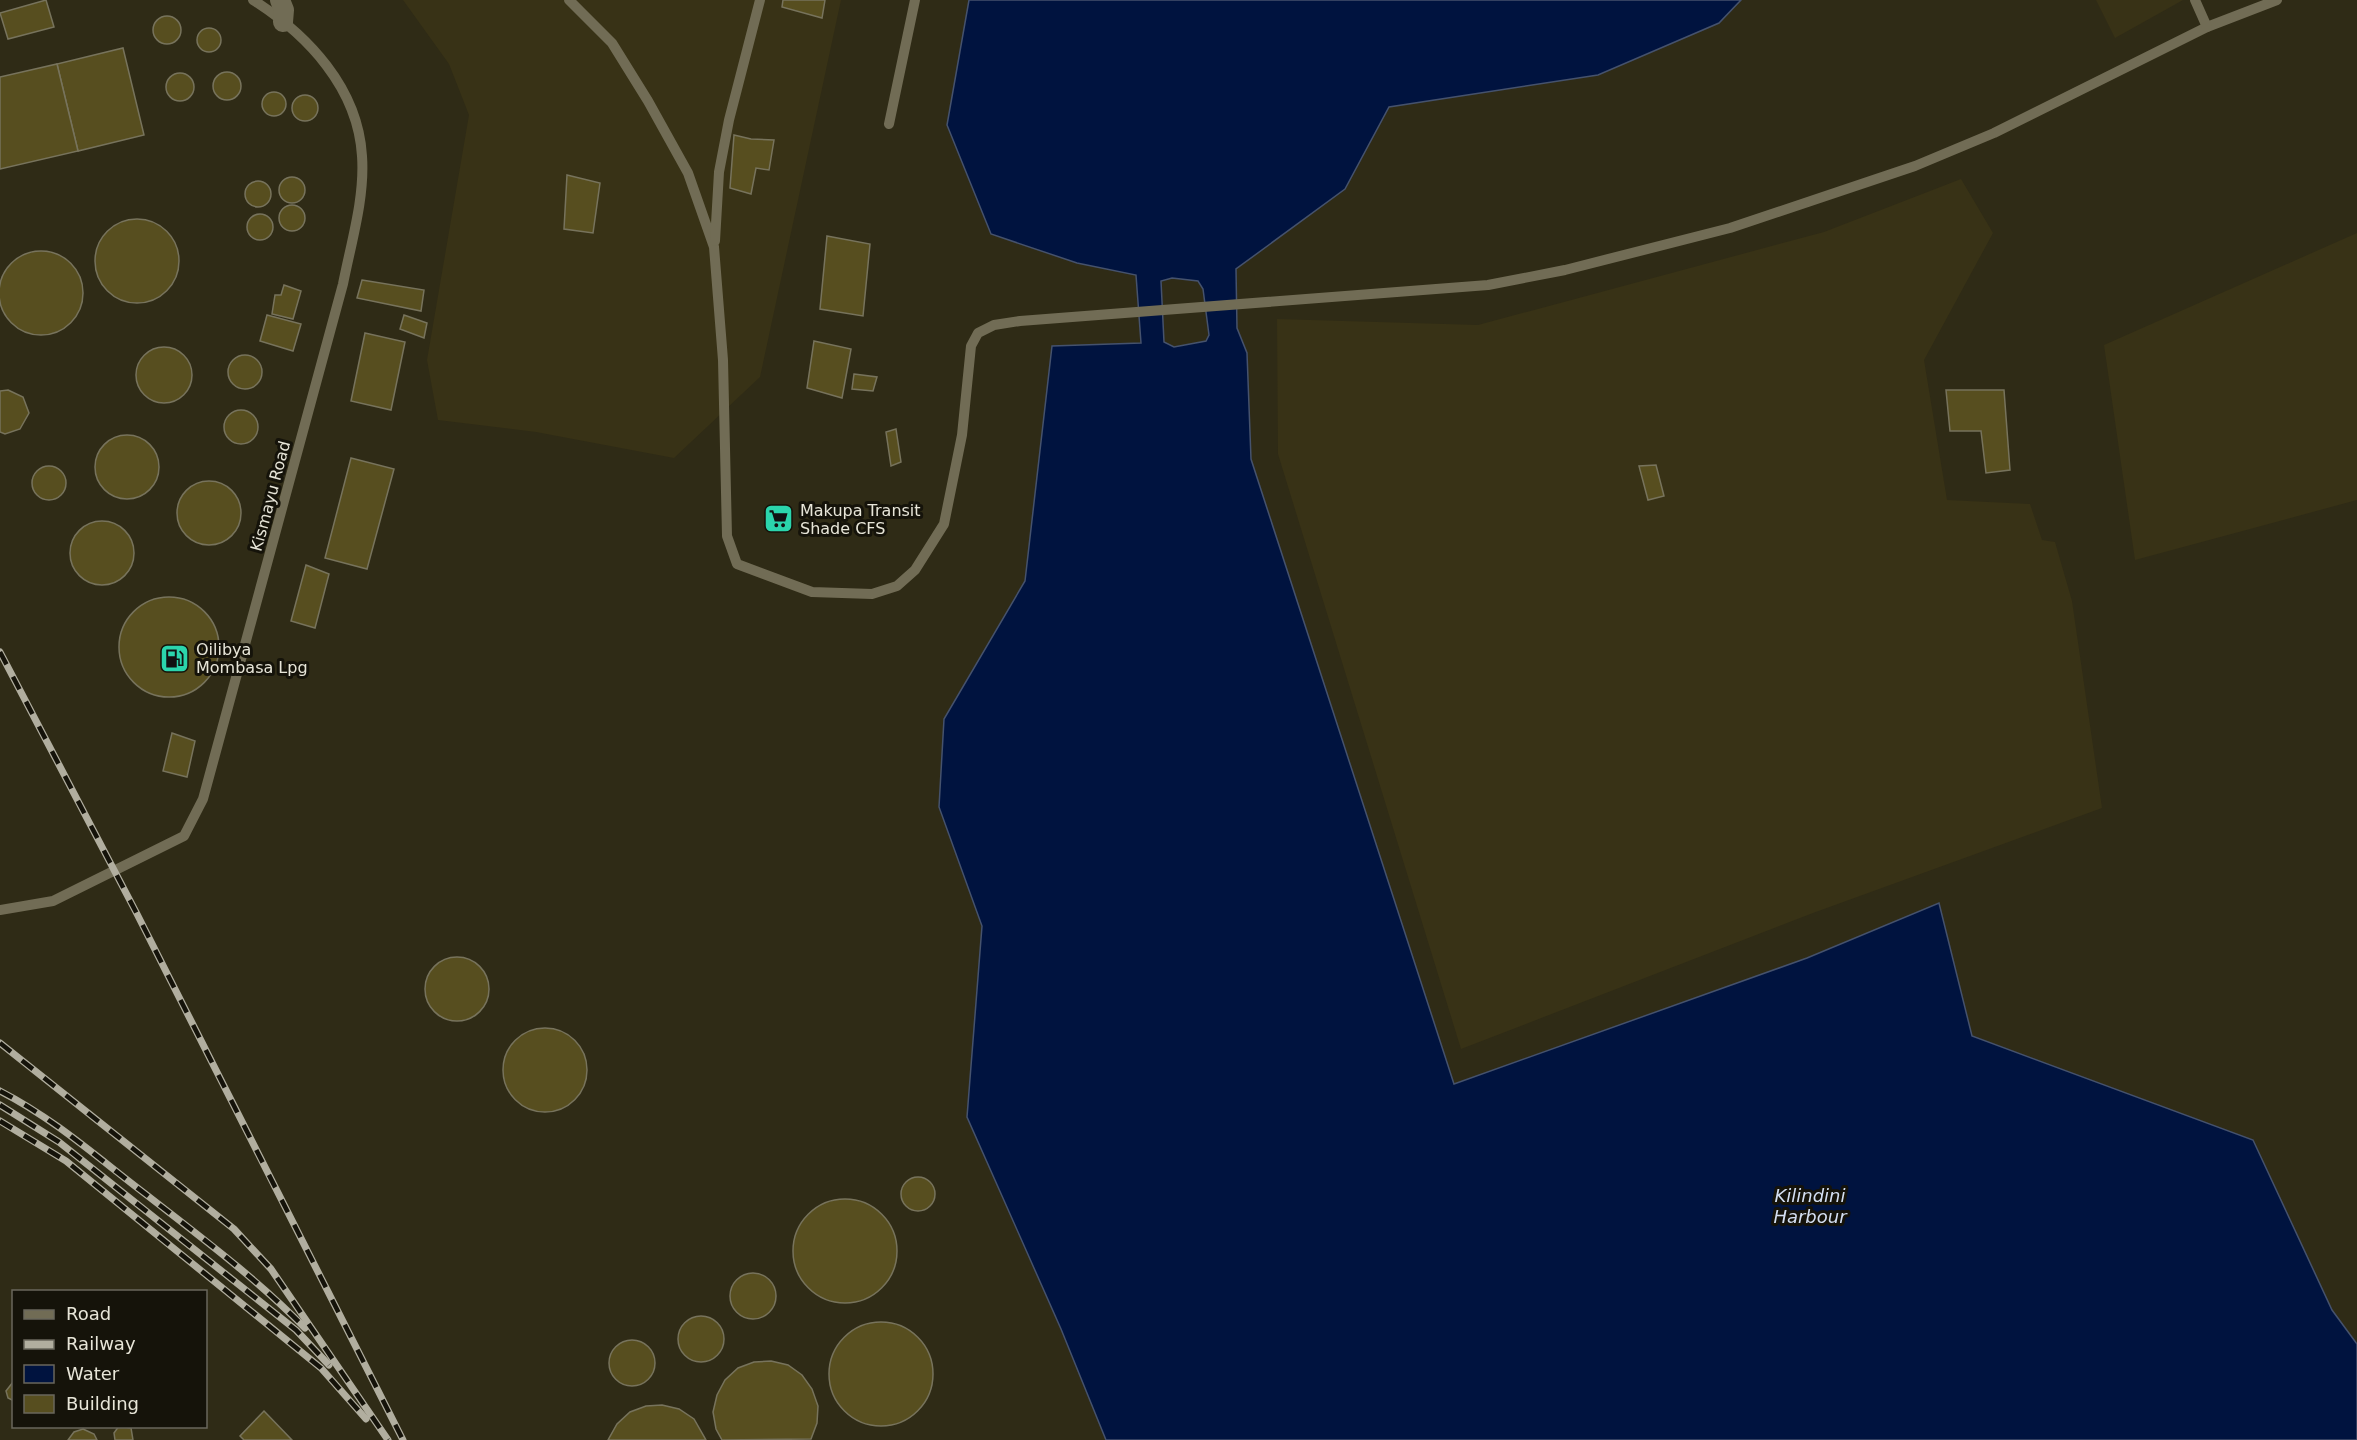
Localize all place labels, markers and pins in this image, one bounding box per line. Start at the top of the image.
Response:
place label: Makupa Transit Shade CFS [800,501,921,538]
supermarket icon: Makupa Transit Shade CFS [763,503,795,535]
place label: Oilibya Mombasa Lpg [196,640,308,677]
fuel station icon: Oilibya Mombasa Lpg [159,642,191,674]

